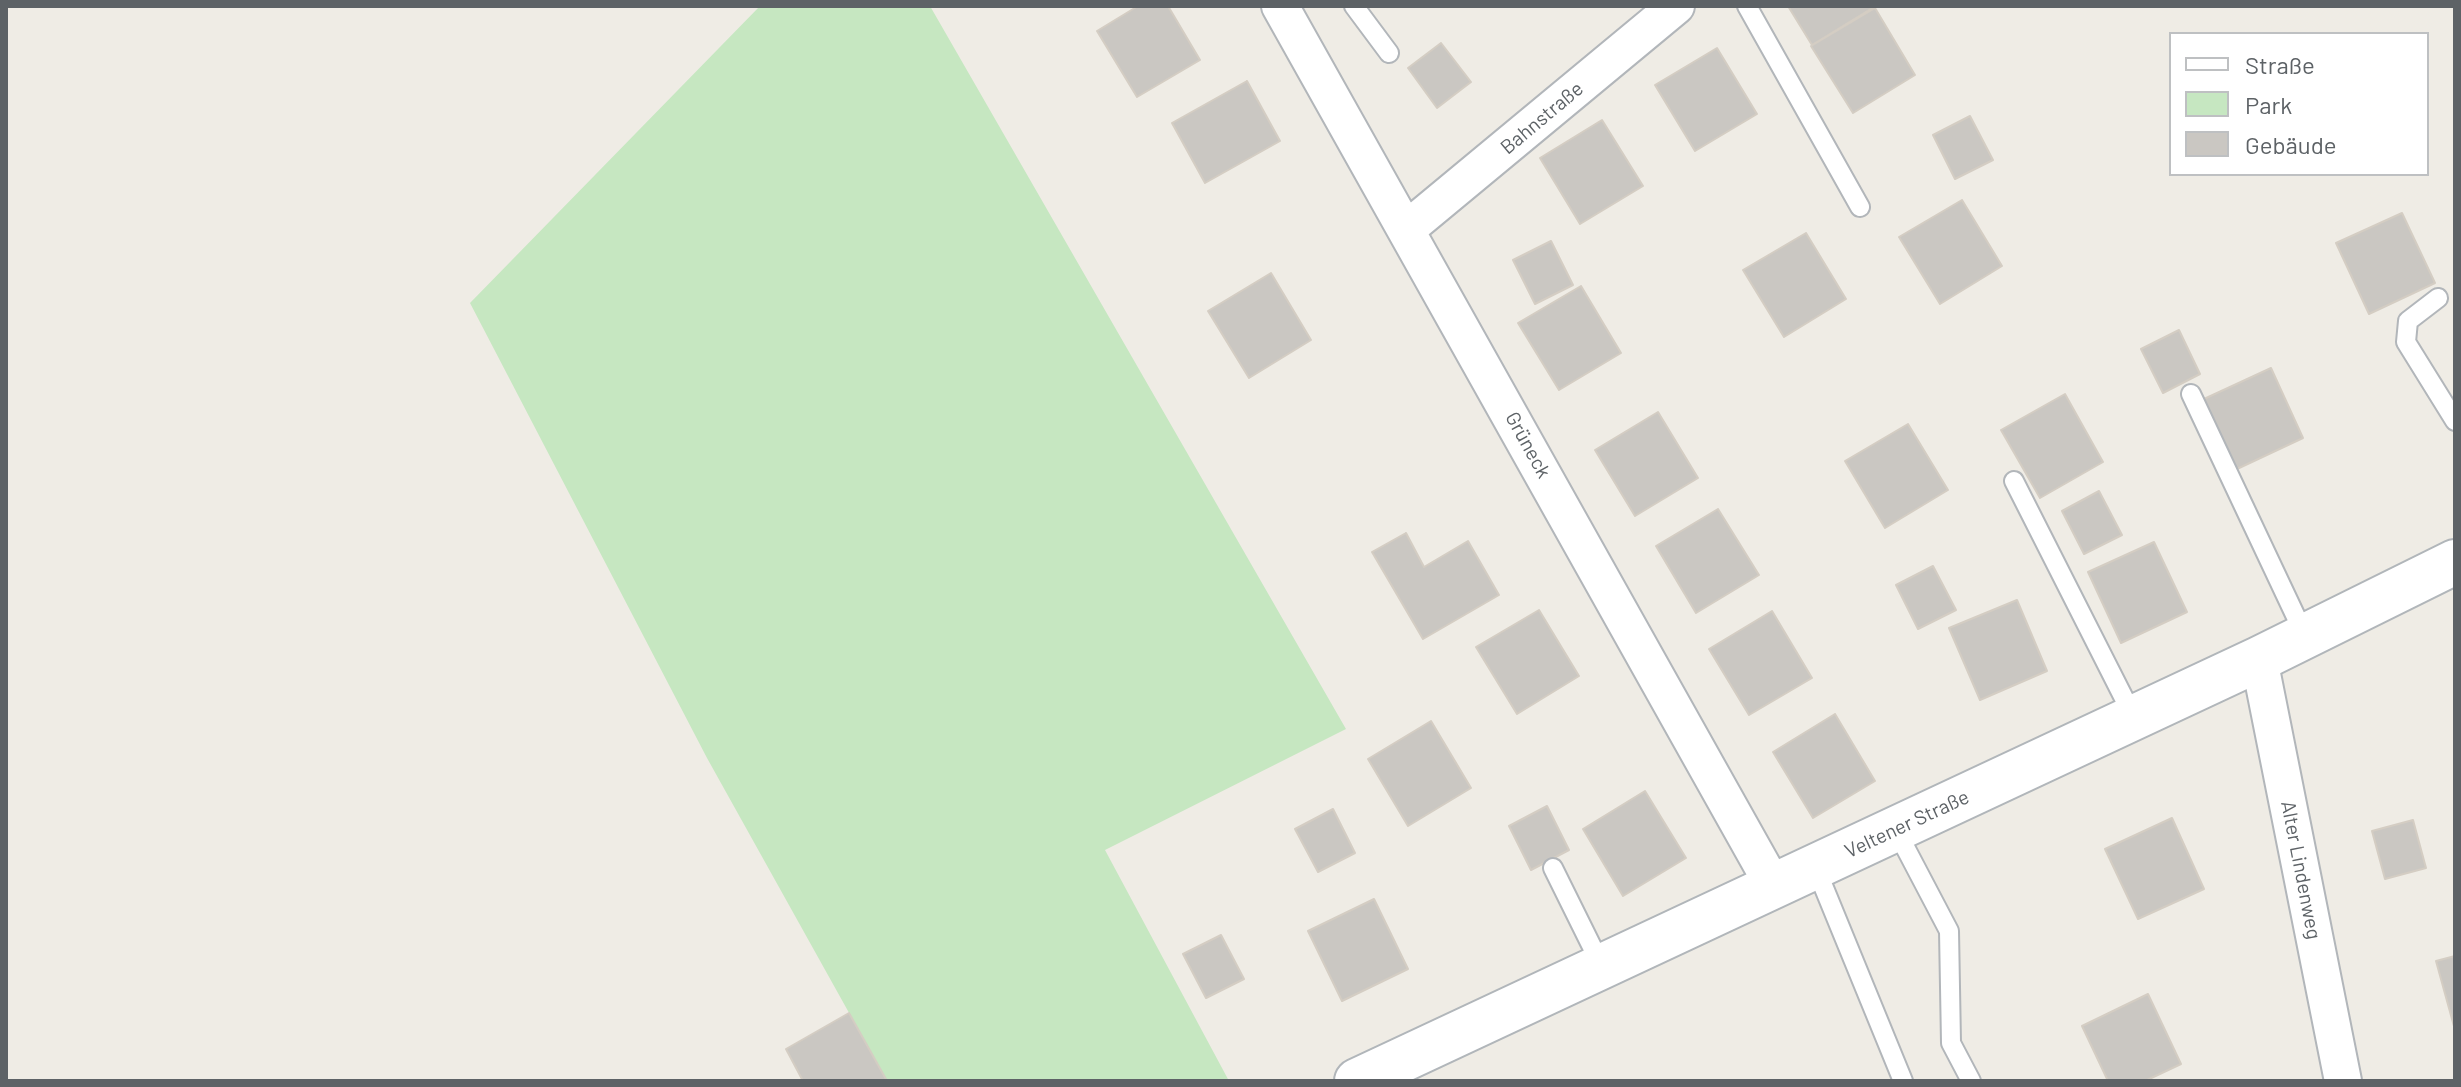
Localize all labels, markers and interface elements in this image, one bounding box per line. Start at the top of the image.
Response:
legend [2169,32,2429,176]
text: Straße [2245,50,2315,79]
street label: Bahnstraße [1496,77,1588,159]
text: Park [2245,90,2292,119]
text: Gebäude [2245,130,2337,159]
street label: Grüneck [1500,408,1556,482]
street label: Veltener Straße [1841,785,1973,863]
street label: Alter Lindenweg [2276,799,2326,941]

